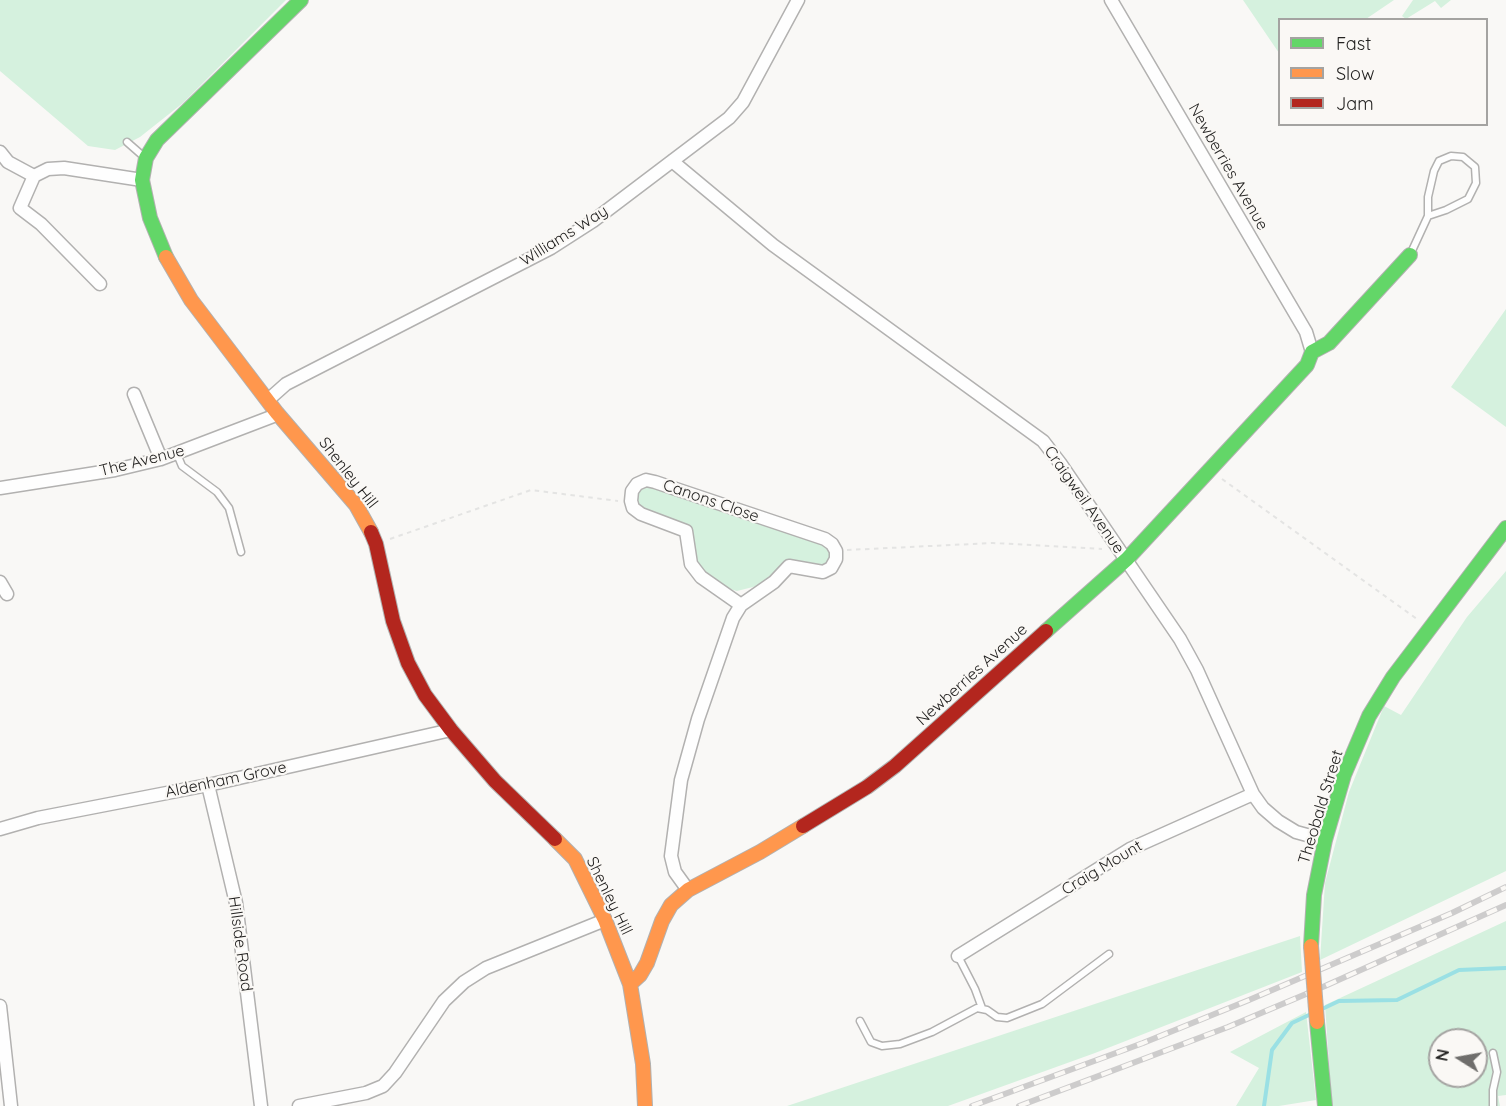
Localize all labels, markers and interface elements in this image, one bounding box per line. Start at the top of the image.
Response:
legend [1278,18,1488,126]
text: Fast [1336,32,1371,55]
text: Slow [1336,62,1374,85]
text: Jam [1336,92,1374,115]
street label: Newberries Avenue [1184,100,1272,234]
street label: Williams Way [517,201,611,271]
street label: Shenley Hill [314,434,382,512]
street label: The Avenue [98,441,186,481]
street label: Craigweil Avenue [1040,443,1128,557]
street label: Canons Close [660,476,762,526]
street label: Newberries Avenue [913,620,1031,730]
street label: Theobald Street [1295,748,1347,866]
street label: Aldenham Grove [164,758,288,802]
street label: Craig Mount [1058,836,1146,900]
street label: Shenley Hill [582,854,636,938]
street label: Hillside Road [224,895,256,993]
north arrow [1428,1028,1488,1088]
text: N [1431,1047,1453,1063]

